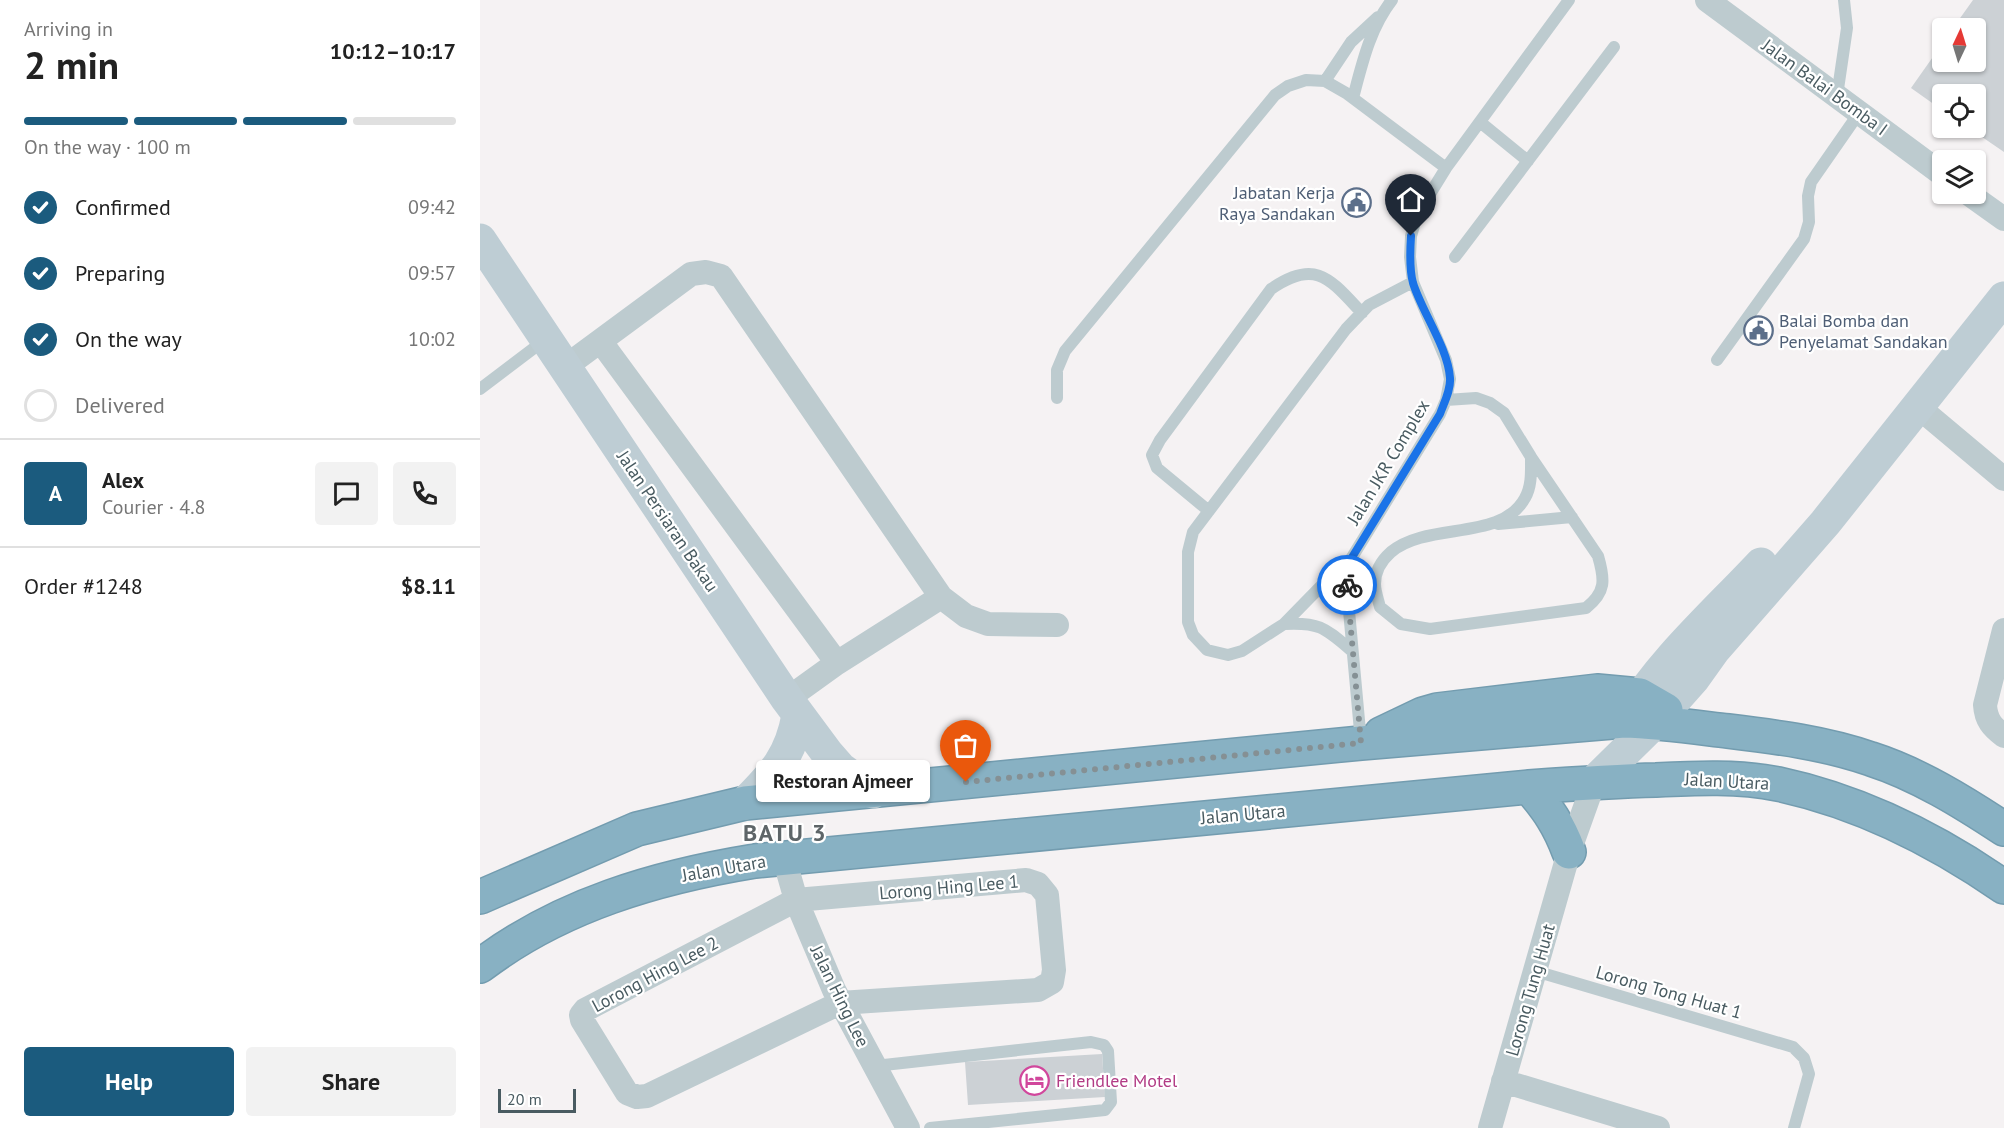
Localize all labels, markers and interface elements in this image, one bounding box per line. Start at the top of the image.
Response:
text: Arriving in [24,16,113,42]
north arrow [1932,18,1986,72]
map controls [1932,18,1986,204]
street label: Jalan Balai Bomba I [1757,33,1892,140]
text: 10:12–10:17 [330,37,456,65]
text: 2 min [24,39,119,90]
button: locate [1932,84,1986,138]
text: On the way · 100 m [24,134,191,160]
button: layers [1932,150,1986,204]
pin [1385,174,1436,236]
place label: Jabatan Kerja Raya Sandakan [1219,181,1335,225]
icon: home [1394,183,1427,216]
public building icon: Jabatan Kerja Raya Sandakan [1340,186,1372,218]
icon: check [24,191,57,224]
text: Confirmed [75,193,171,221]
text: 09:42 [408,194,456,220]
icon: check [24,257,57,290]
text: Preparing [75,259,165,287]
text: 09:57 [408,260,456,286]
place label: Balai Bomba dan Penyelamat Sandakan [1779,309,1948,353]
public building icon: Balai Bomba dan Penyelamat Sandakan [1742,314,1774,346]
icon: check [24,323,57,356]
text: On the way [75,325,182,353]
text: 10:02 [408,326,456,352]
text: Delivered [75,391,165,419]
street label: Jalan JKR Complex [1341,395,1434,529]
street label: Jalan Persiaran Bakau [612,445,724,596]
button: chat [315,462,378,525]
button: phone [393,462,456,525]
text: Alex [102,466,144,494]
text: A [49,479,62,507]
text: Courier · 4.8 [102,494,205,520]
courier [1317,555,1377,615]
icon: bike [1331,569,1364,602]
text: Order #1248 [24,572,143,600]
text: $8.11 [401,572,456,600]
pin [940,720,991,782]
icon: bag [949,729,982,762]
callout: Restoran Ajmeer [756,761,930,803]
street label: Jalan Utara [1683,767,1770,795]
text: Restoran Ajmeer [773,768,913,794]
street label: Jalan Utara [1199,799,1286,829]
district label: BATU 3 [743,817,827,848]
street label: Jalan Utara [679,849,768,887]
street label: Lorong Hing Lee 1 [878,869,1020,905]
street label: Lorong Tung Huat [1500,921,1560,1059]
street label: Lorong Hing Lee 2 [588,931,722,1017]
street label: Jalan Hing Lee [805,940,875,1051]
street label: Lorong Tong Huat 1 [1593,960,1745,1024]
button: Help [24,1047,234,1116]
button: Share [246,1047,456,1116]
hotel icon: Friendlee Motel [1019,1064,1051,1096]
place label: Friendlee Motel [1056,1069,1178,1092]
scale bar [498,1086,576,1114]
text: 20 m [507,1089,542,1109]

